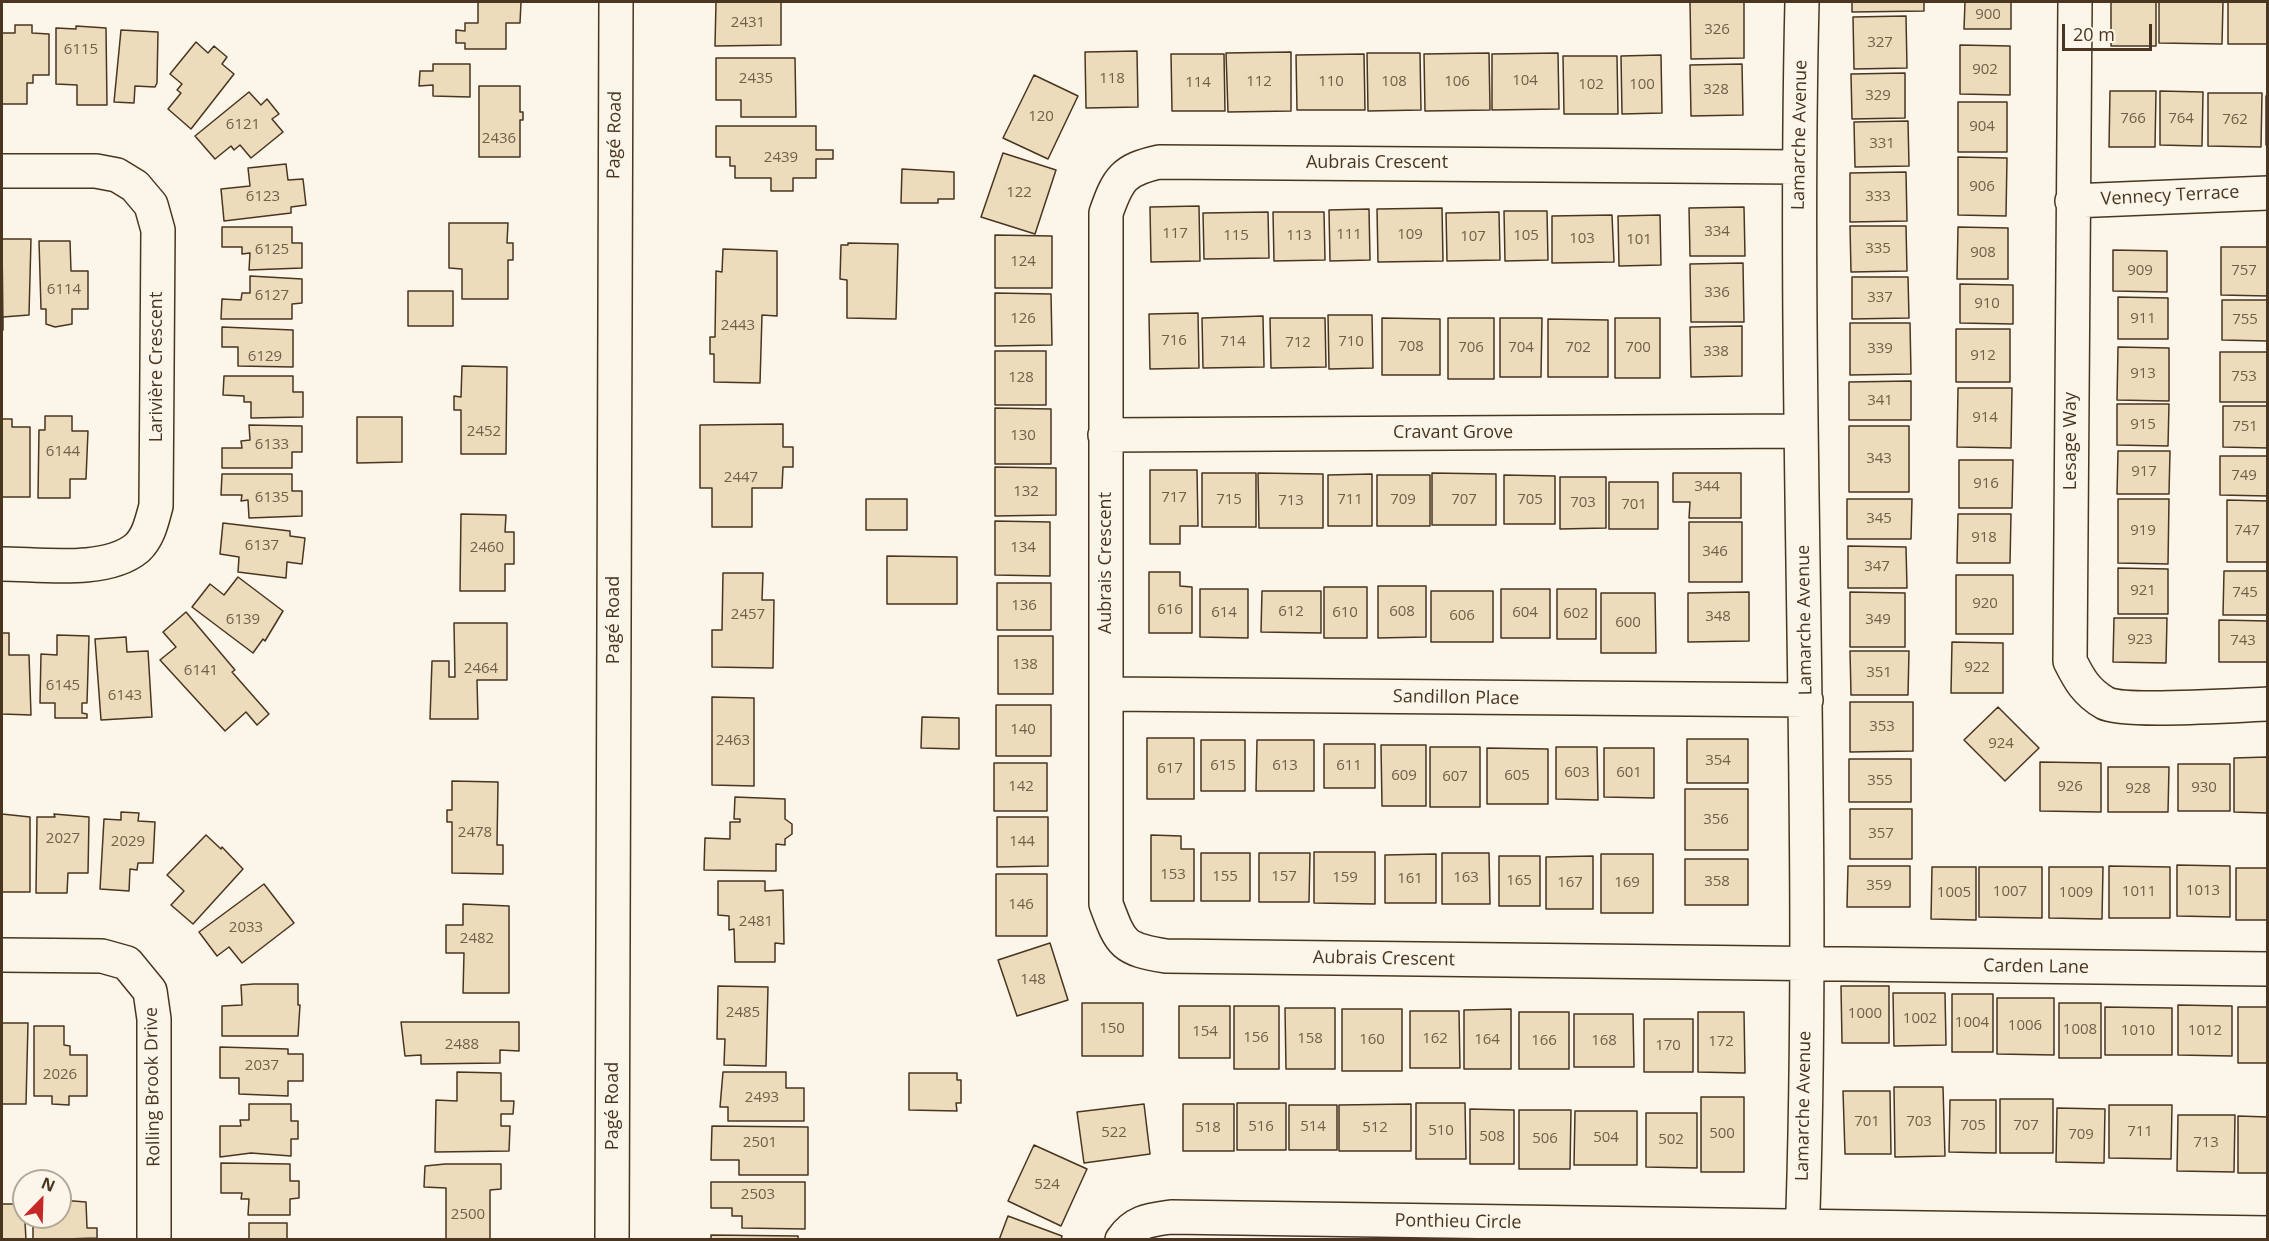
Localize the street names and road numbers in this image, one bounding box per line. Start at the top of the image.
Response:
street label: Lamarche Avenue [1788,60,1812,210]
street label: Pagé Road [603,91,627,179]
street label: Aubrais Crescent [1306,152,1448,174]
street label: Vennecy Terrace [2100,182,2240,210]
street label: Larivière Crescent [146,292,168,442]
street label: Lesage Way [2060,392,2082,490]
street label: Cravant Grove [1393,422,1513,444]
street label: Aubrais Crescent [1095,492,1117,634]
street label: Lamarche Avenue [1793,545,1817,695]
street label: Pagé Road [603,576,625,664]
street label: Sandillon Place [1393,686,1519,710]
street label: Aubrais Crescent [1313,947,1455,971]
street label: Carden Lane [1983,955,2089,979]
street label: Rolling Brook Drive [141,1007,165,1167]
street label: Lamarche Avenue [1792,1031,1816,1181]
street label: Pagé Road [602,1062,624,1150]
street label: Ponthieu Circle [1394,1210,1522,1234]

